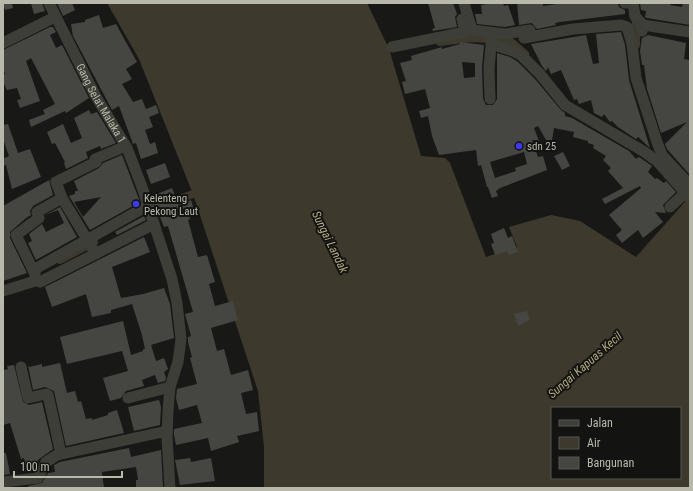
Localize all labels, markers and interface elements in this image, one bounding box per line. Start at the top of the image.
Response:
street label: Gang Selat Malaka 1 [74,61,129,145]
place label: sdn 25 [527,140,556,153]
marker: sdn 25 [514,141,524,151]
place label: Kelenteng Pekong Laut [144,192,198,218]
marker: Kelenteng Pekong Laut [131,199,141,209]
water label: Sungai Landak [309,209,351,276]
water label: Sungai Kapuas Kecil [545,329,625,401]
legend [551,407,681,479]
text: Jalan [587,416,613,430]
text: Air [587,436,601,450]
scale bar [14,453,122,479]
text: Bangunan [587,456,634,470]
text: 100 m [20,460,50,474]

